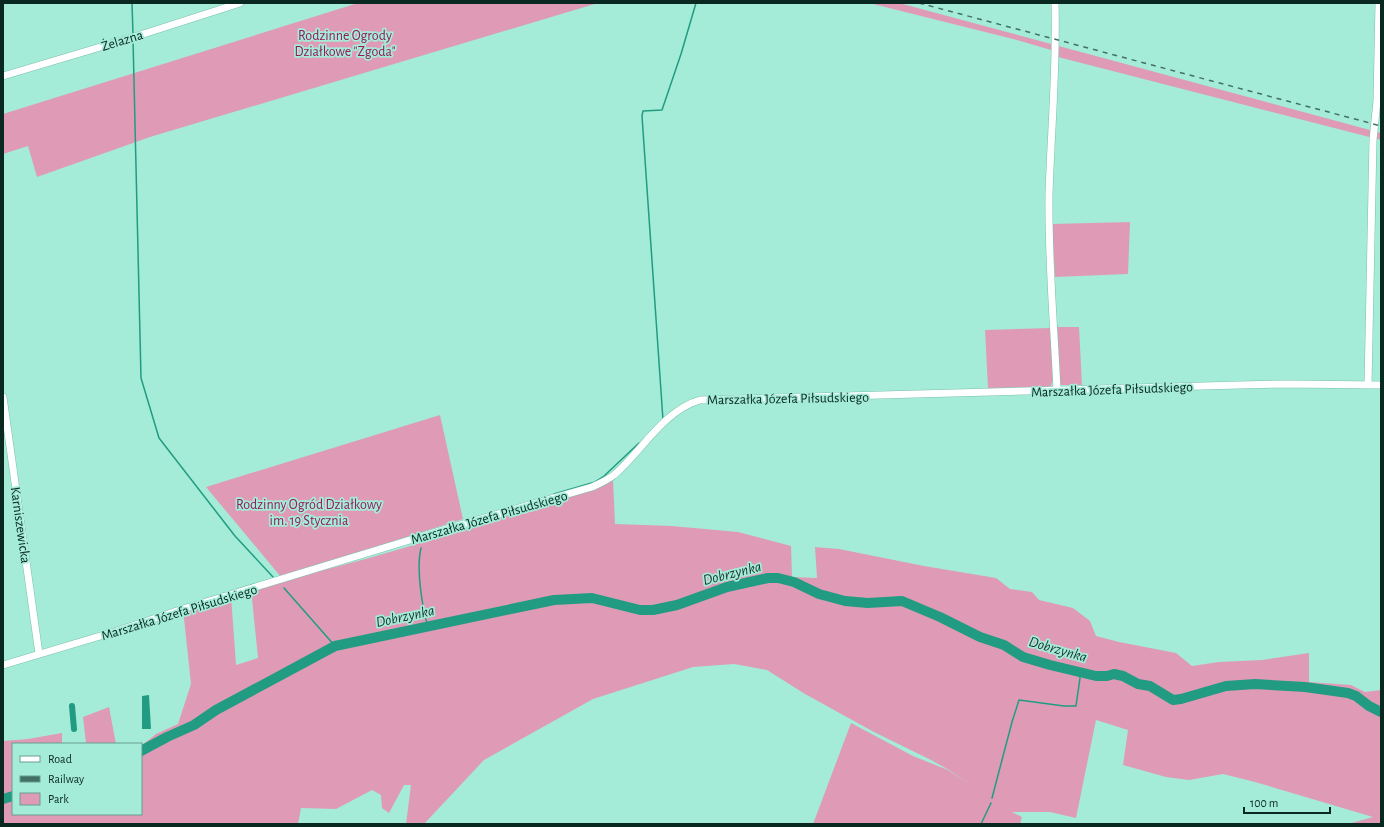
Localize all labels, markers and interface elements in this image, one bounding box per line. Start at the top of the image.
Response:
street label: Żelazna [99,25,145,54]
park label: Rodzinne Ogrody Działkowe "Zgoda" [294,29,396,59]
street label: Marszałka Józefa Piłsudskiego [1031,380,1193,400]
street label: Marszałka Józefa Piłsudskiego [707,391,869,407]
street label: Karniszewicka [8,486,32,565]
street label: Marszałka Józefa Piłsudskiego [409,489,569,547]
park label: Rodzinny Ogród Działkowy im. 19 Stycznia [236,498,382,528]
water label: Dobrzynka [701,559,763,588]
street label: Marszałka Józefa Piłsudskiego [100,583,259,643]
water label: Dobrzynka [374,603,436,630]
water label: Dobrzynka [1027,634,1089,665]
legend [12,743,142,815]
text: Road [48,753,72,765]
text: Railway [48,773,84,786]
scale bar [1244,789,1330,815]
text: Park [48,793,69,805]
text: 100 m [1250,797,1278,809]

